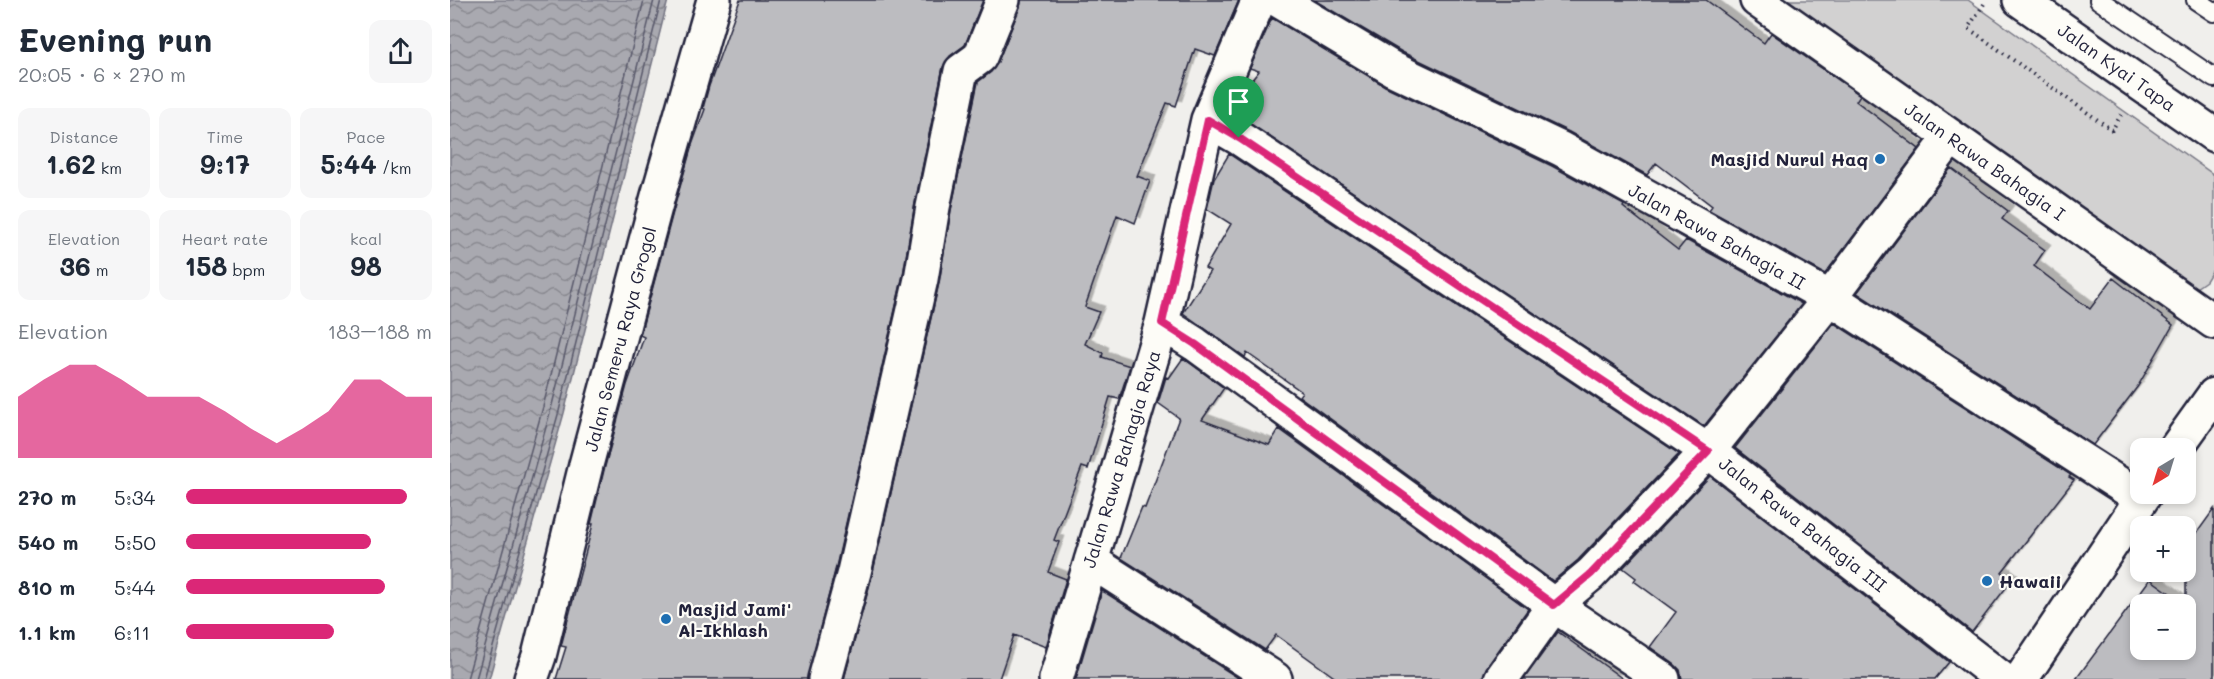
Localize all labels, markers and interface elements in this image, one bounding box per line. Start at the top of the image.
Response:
text: Evening run [18,17,212,60]
street label: Jalan Kyai Tapa [2053,17,2181,117]
button: share [369,20,432,83]
text: 20:05 · 6 × 270 m [18,61,186,87]
pin [1213,76,1264,138]
icon: arrive [1222,85,1255,118]
street label: Jalan Rawa Bahagia I [1900,96,2070,226]
text: Distance [50,126,118,147]
text: Time [207,126,243,147]
text: Pace [346,126,386,147]
text: 1.62 [46,147,96,181]
text: 9:17 [200,147,250,181]
text: 5:44 [320,147,377,181]
place label: Masjid Nurul Haq [1710,147,1868,171]
marker: Masjid Nurul Haq [1873,152,1887,166]
text: km [96,157,122,178]
text: /km [377,157,412,178]
street label: Jalan Rawa Bahagia II [1624,177,1810,295]
street label: Jalan Semeru Raya Grogol [578,224,662,454]
text: Elevation [48,228,120,249]
text: Heart rate [182,228,268,249]
text: kcal [350,228,382,249]
text: 36 [59,249,91,283]
text: 158 [185,249,227,283]
text: 98 [350,249,382,283]
text: m [91,259,109,280]
text: bpm [227,259,265,280]
text: Elevation [18,318,108,344]
text: 183–188 m [327,318,432,344]
street label: Jalan Rawa Bahagia Raya [1076,347,1166,571]
north arrow [2130,438,2196,504]
map controls [2130,438,2196,660]
street label: Jalan Rawa Bahagia III [1714,451,1892,597]
text: 270 m [18,484,76,510]
text: 5:34 [114,484,155,510]
button: + [2130,516,2196,582]
text: 540 m [18,529,78,555]
text: 5:50 [114,529,156,555]
place label: Hawaii [1999,569,2062,593]
text: 810 m [18,574,75,600]
text: 5:44 [114,574,155,600]
marker: Hawaii [1980,574,1994,588]
button: − [2130,594,2196,660]
place label: Masjid Jami' Al-Ikhlash [678,597,792,642]
marker: Masjid Jami' Al-Ikhlash [659,612,673,626]
text: 1.1 km [18,619,76,645]
text: 6:11 [114,619,150,645]

